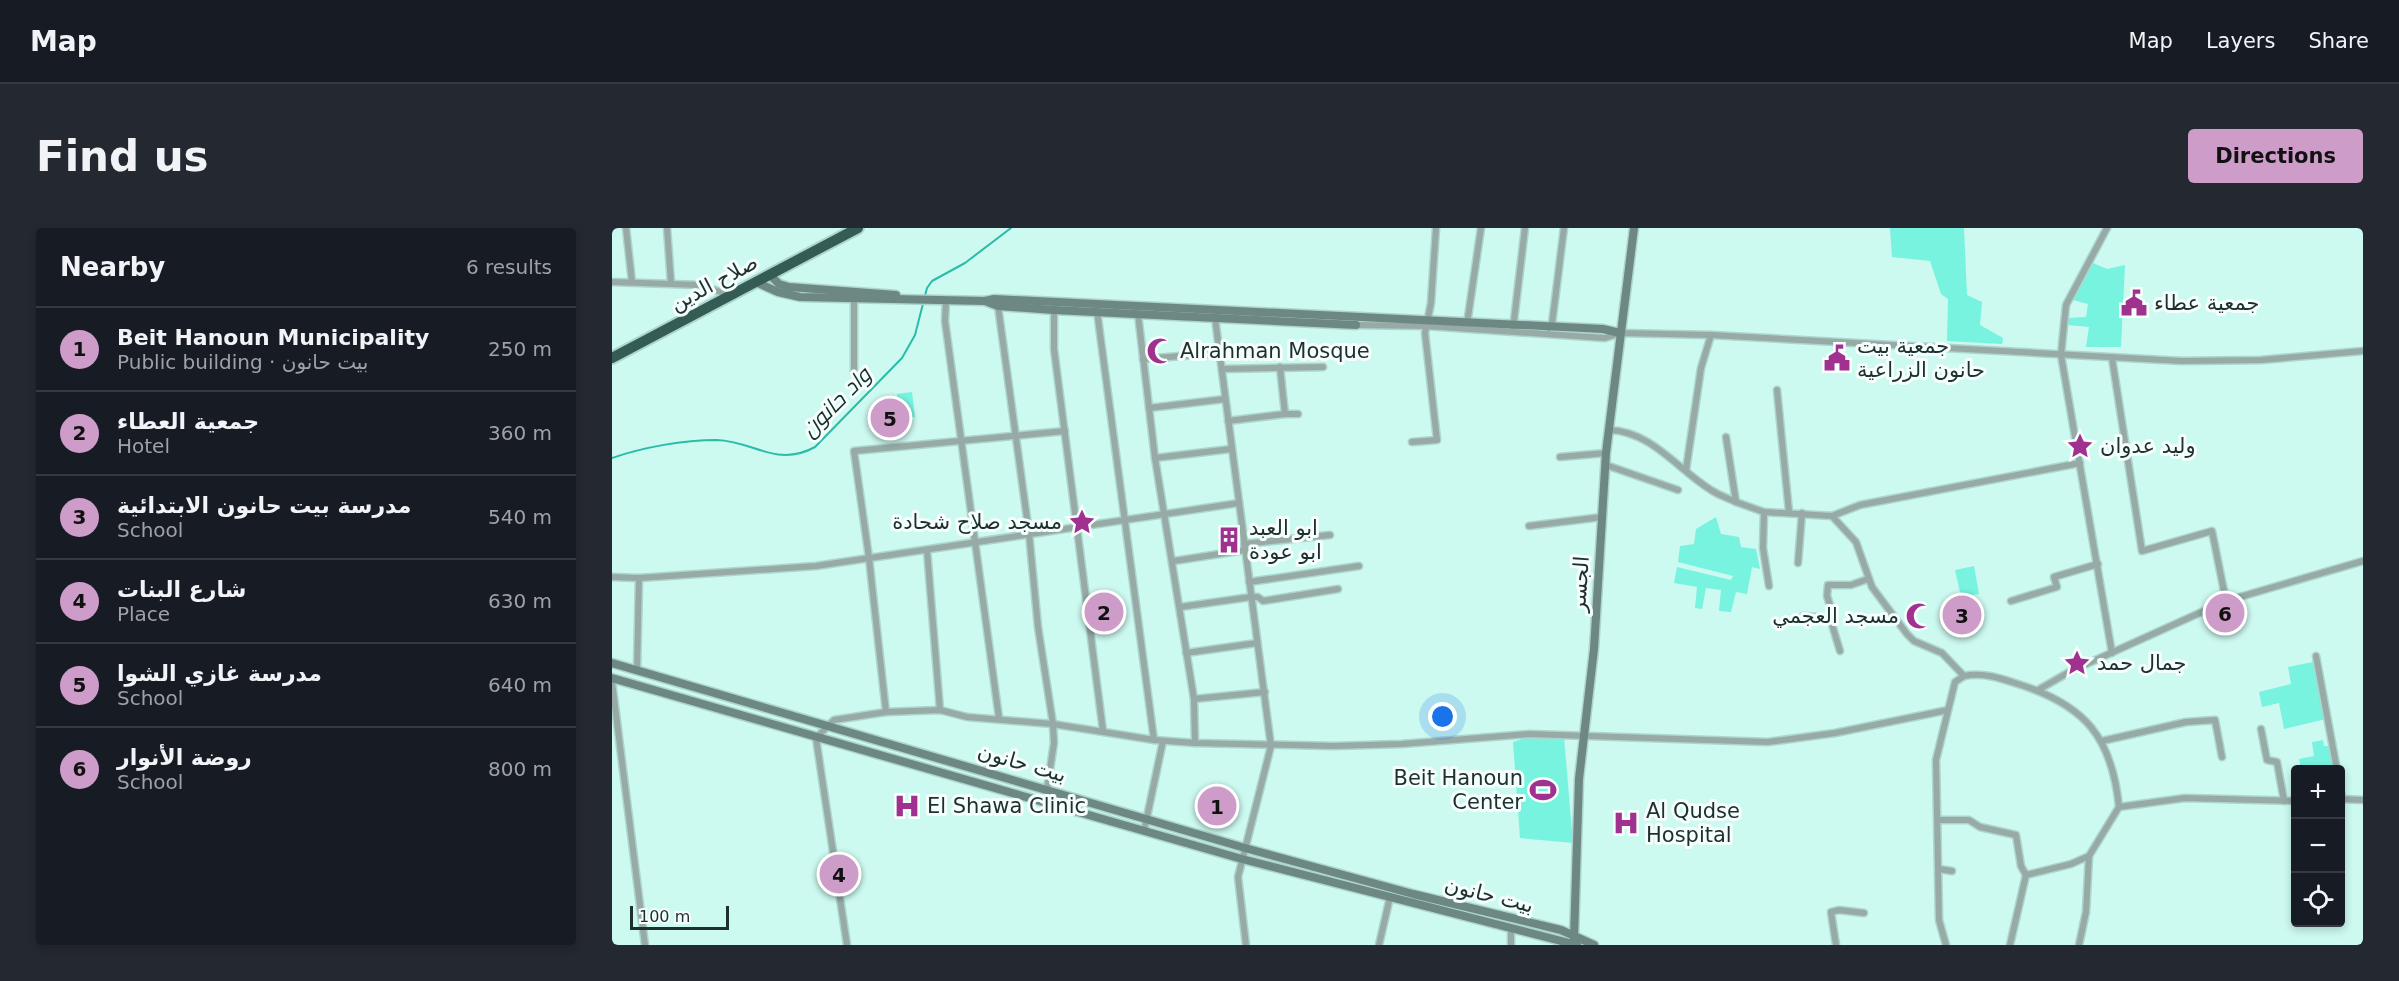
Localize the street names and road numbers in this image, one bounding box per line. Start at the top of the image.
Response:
street label: صلاح الدين [666,250,762,316]
street label: الجسر [1566,555,1594,614]
street label: بيت حانون [975,739,1069,787]
street label: بيت حانون [1442,872,1536,918]

